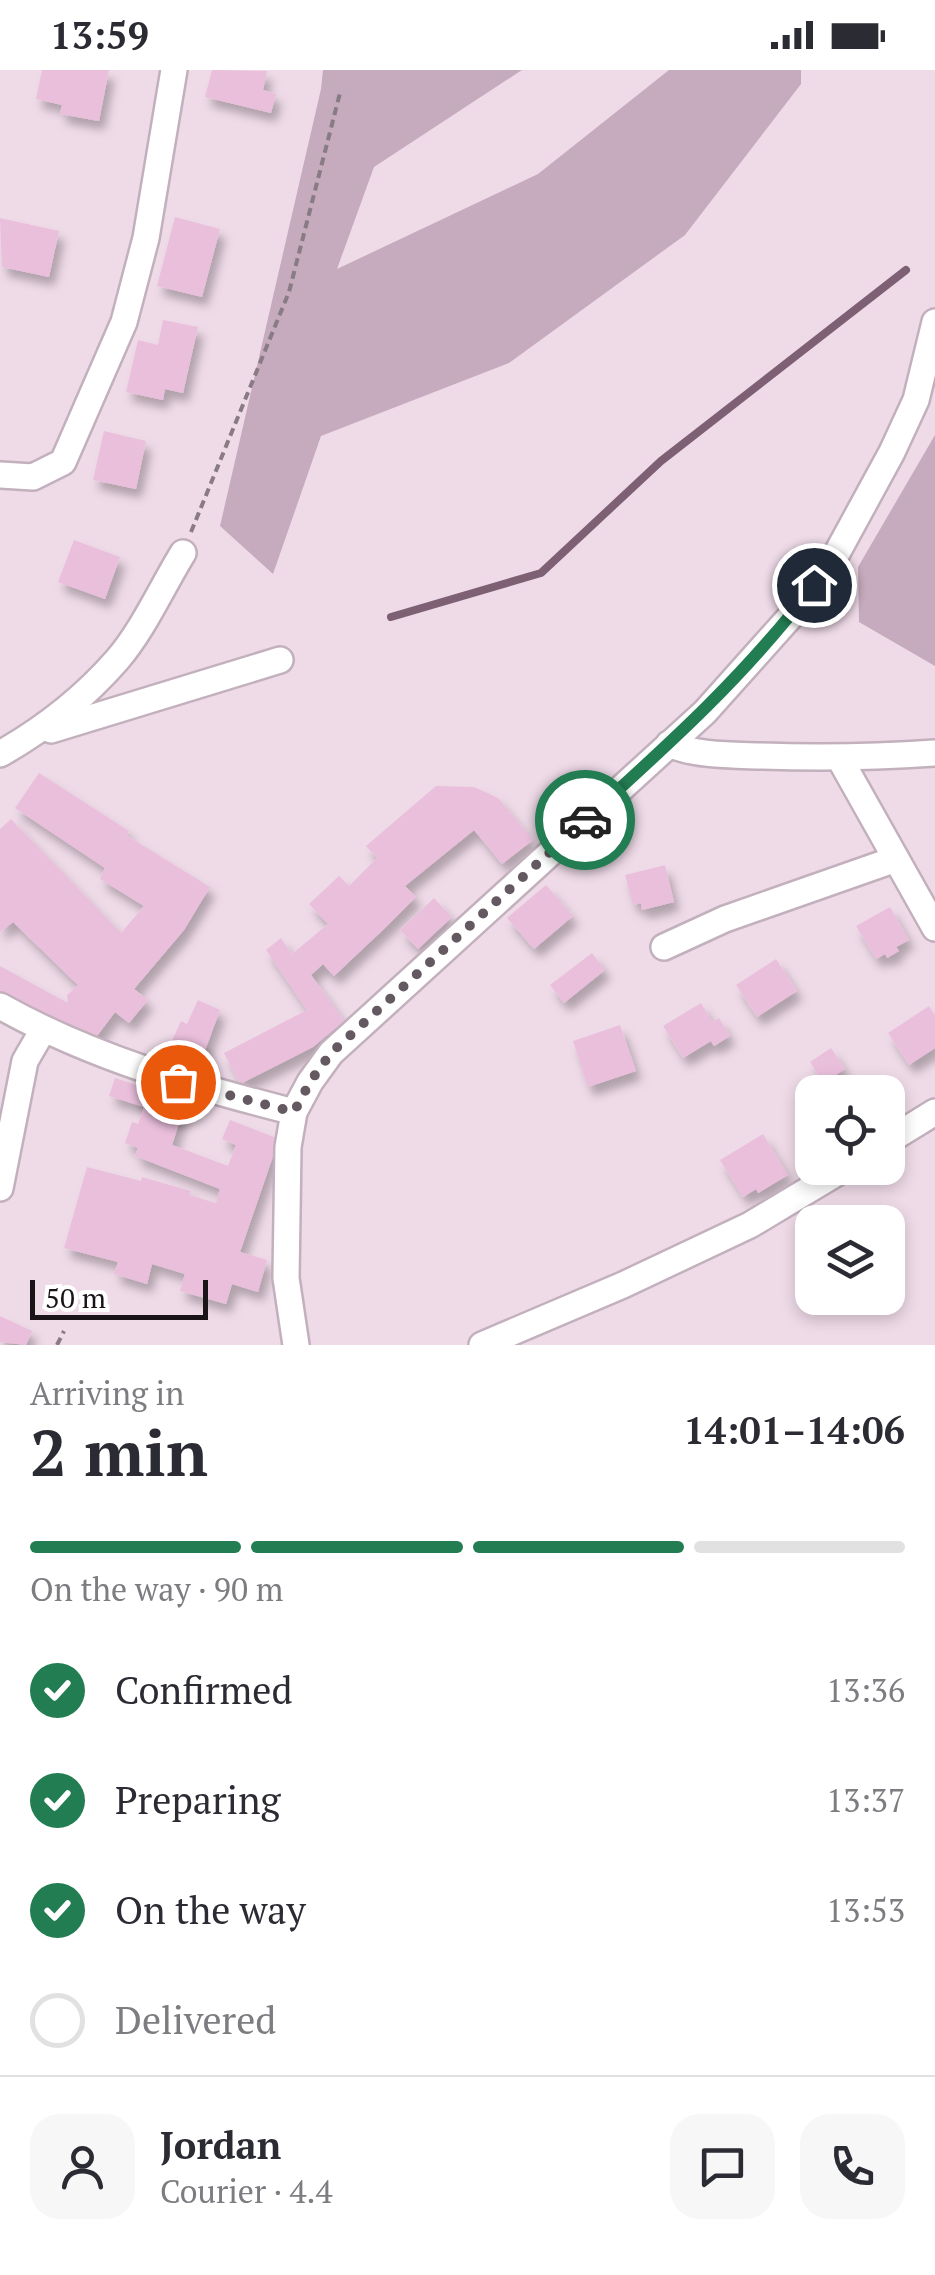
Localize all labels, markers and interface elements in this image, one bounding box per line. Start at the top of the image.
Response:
text: 13:59 [50,10,149,60]
pin [772,543,857,628]
icon: home [787,558,842,613]
courier [535,770,635,870]
icon: car [558,793,613,848]
pin [136,1040,221,1125]
icon: bag [151,1055,206,1110]
map controls [795,1075,905,1315]
button: locate [795,1075,905,1185]
button: layers [795,1205,905,1315]
scale bar [30,1275,208,1320]
text: 50 m [45,1279,106,1316]
text: Arriving in [30,1372,184,1414]
text: 14:01–14:06 [683,1405,905,1455]
text: 2 min [30,1408,208,1495]
text: On the way · 90 m [30,1568,283,1610]
icon: check [30,1663,85,1718]
text: Confirmed [115,1665,293,1715]
text: 13:36 [826,1669,905,1711]
icon: check [30,1773,85,1828]
text: Preparing [115,1775,281,1825]
text: 13:37 [826,1779,905,1821]
icon: check [30,1883,85,1938]
text: On the way [115,1885,306,1935]
text: 13:53 [826,1889,905,1931]
text: Delivered [115,1995,276,2045]
button: person [30,2114,135,2219]
button: chat [670,2114,775,2219]
button: phone [800,2114,905,2219]
text: Jordan [160,2120,281,2170]
text: Courier · 4.4 [160,2170,332,2212]

